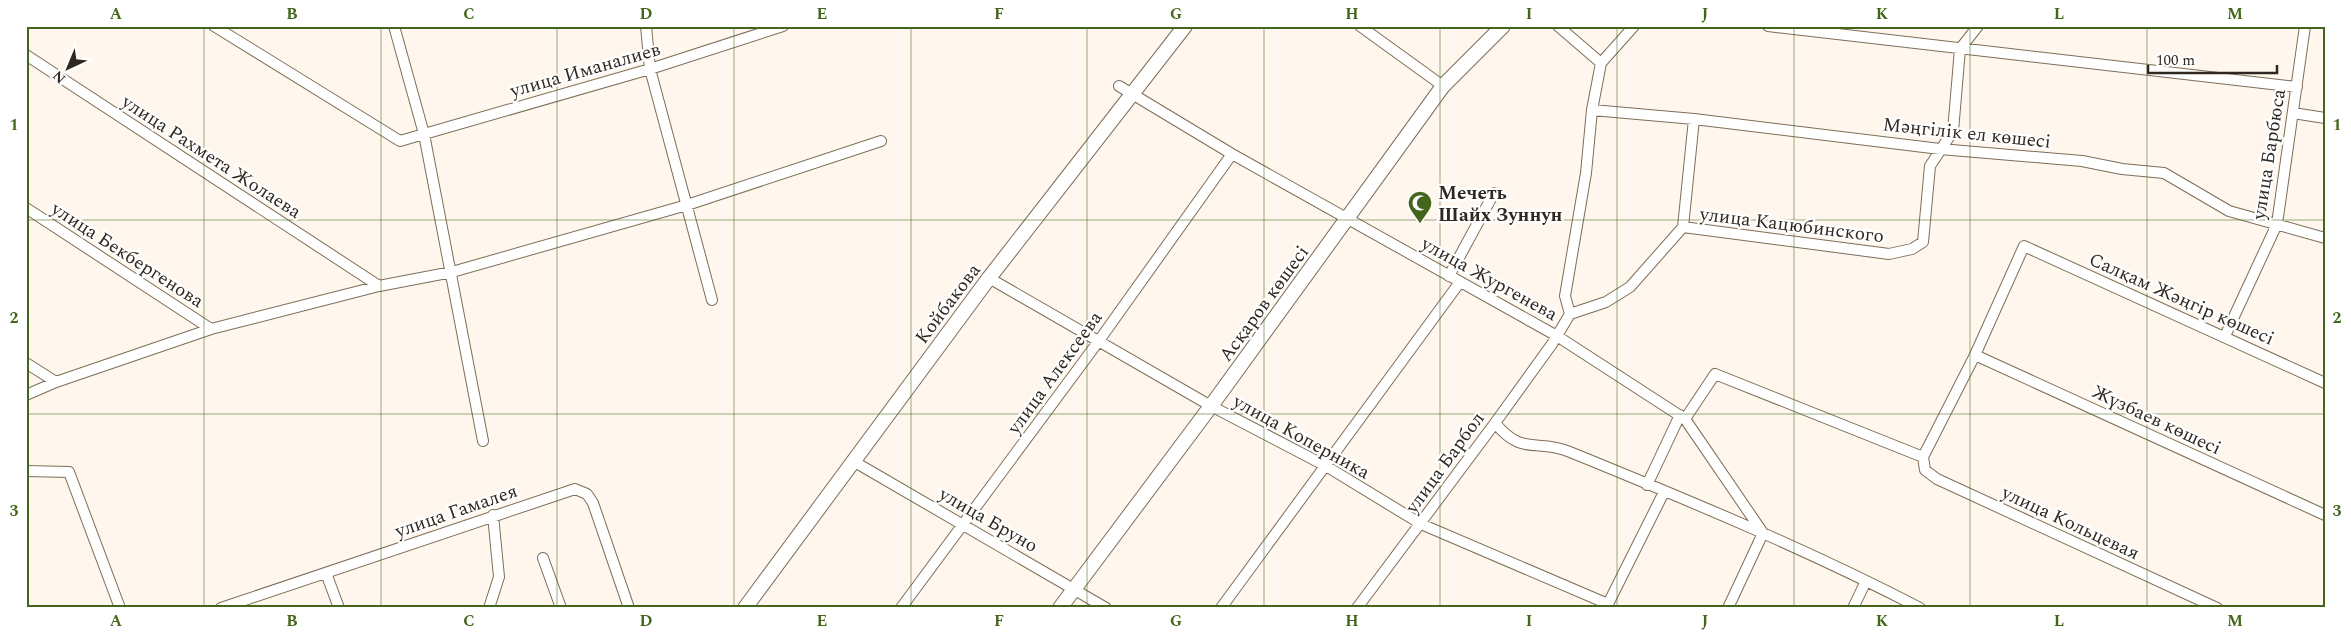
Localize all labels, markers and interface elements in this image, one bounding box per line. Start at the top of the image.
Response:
text: A [110,2,123,26]
text: B [286,2,298,26]
text: C [463,2,475,26]
text: D [640,2,653,26]
text: E [817,2,827,26]
text: F [994,2,1004,26]
text: G [1170,2,1182,26]
text: H [1345,2,1359,26]
text: I [1526,2,1532,26]
text: J [1702,2,1709,26]
text: K [1876,2,1889,26]
text: L [2054,2,2064,26]
text: M [2227,2,2243,26]
street label: улица Иманалиев [506,35,664,106]
north arrow [42,42,92,92]
scale bar [2148,42,2277,74]
text: 100 m [2156,49,2195,72]
text: N [48,65,71,89]
street label: улица Барбюса [2245,86,2294,223]
street label: улица Рахмета Жолаева [115,88,307,227]
street label: Мәңгілік ел көшесі [1881,110,2052,157]
text: 1 [10,113,18,137]
text: 1 [2333,113,2341,137]
place label: Мечеть Шайх Зуннун [1438,179,1562,230]
mosque icon: Мечеть Шайх Зуннун [1407,190,1433,224]
street label: улица Бекбергенова [44,194,210,316]
street label: улица Кацюбинского [1697,200,1886,251]
street label: улица Жургенева [1415,229,1563,329]
street label: Асқаров көшесі [1212,240,1316,368]
street label: Салқам Жәңгір көшесі [2084,245,2279,353]
street label: Койбакова [908,257,989,350]
street label: улица Алексеева [1000,305,1110,441]
text: 2 [10,306,19,330]
text: 2 [2333,306,2342,330]
street label: Жүзбаев көшесі [2087,378,2226,463]
street label: улица Коперника [1227,387,1376,487]
street label: улица Барбол [1398,406,1492,521]
street label: улица Гамалея [390,477,522,546]
street label: улица Кольцевая [1996,478,2144,568]
street label: улица Бруно [932,480,1043,560]
text: 3 [10,499,19,523]
text: 3 [2333,499,2342,523]
text: A [110,609,123,633]
text: B [286,609,298,633]
text: C [463,609,475,633]
text: D [640,609,653,633]
text: E [817,609,827,633]
text: F [994,609,1004,633]
text: G [1170,609,1182,633]
text: H [1345,609,1359,633]
text: I [1526,609,1532,633]
text: J [1702,609,1709,633]
text: K [1876,609,1889,633]
text: L [2054,609,2064,633]
text: M [2227,609,2243,633]

